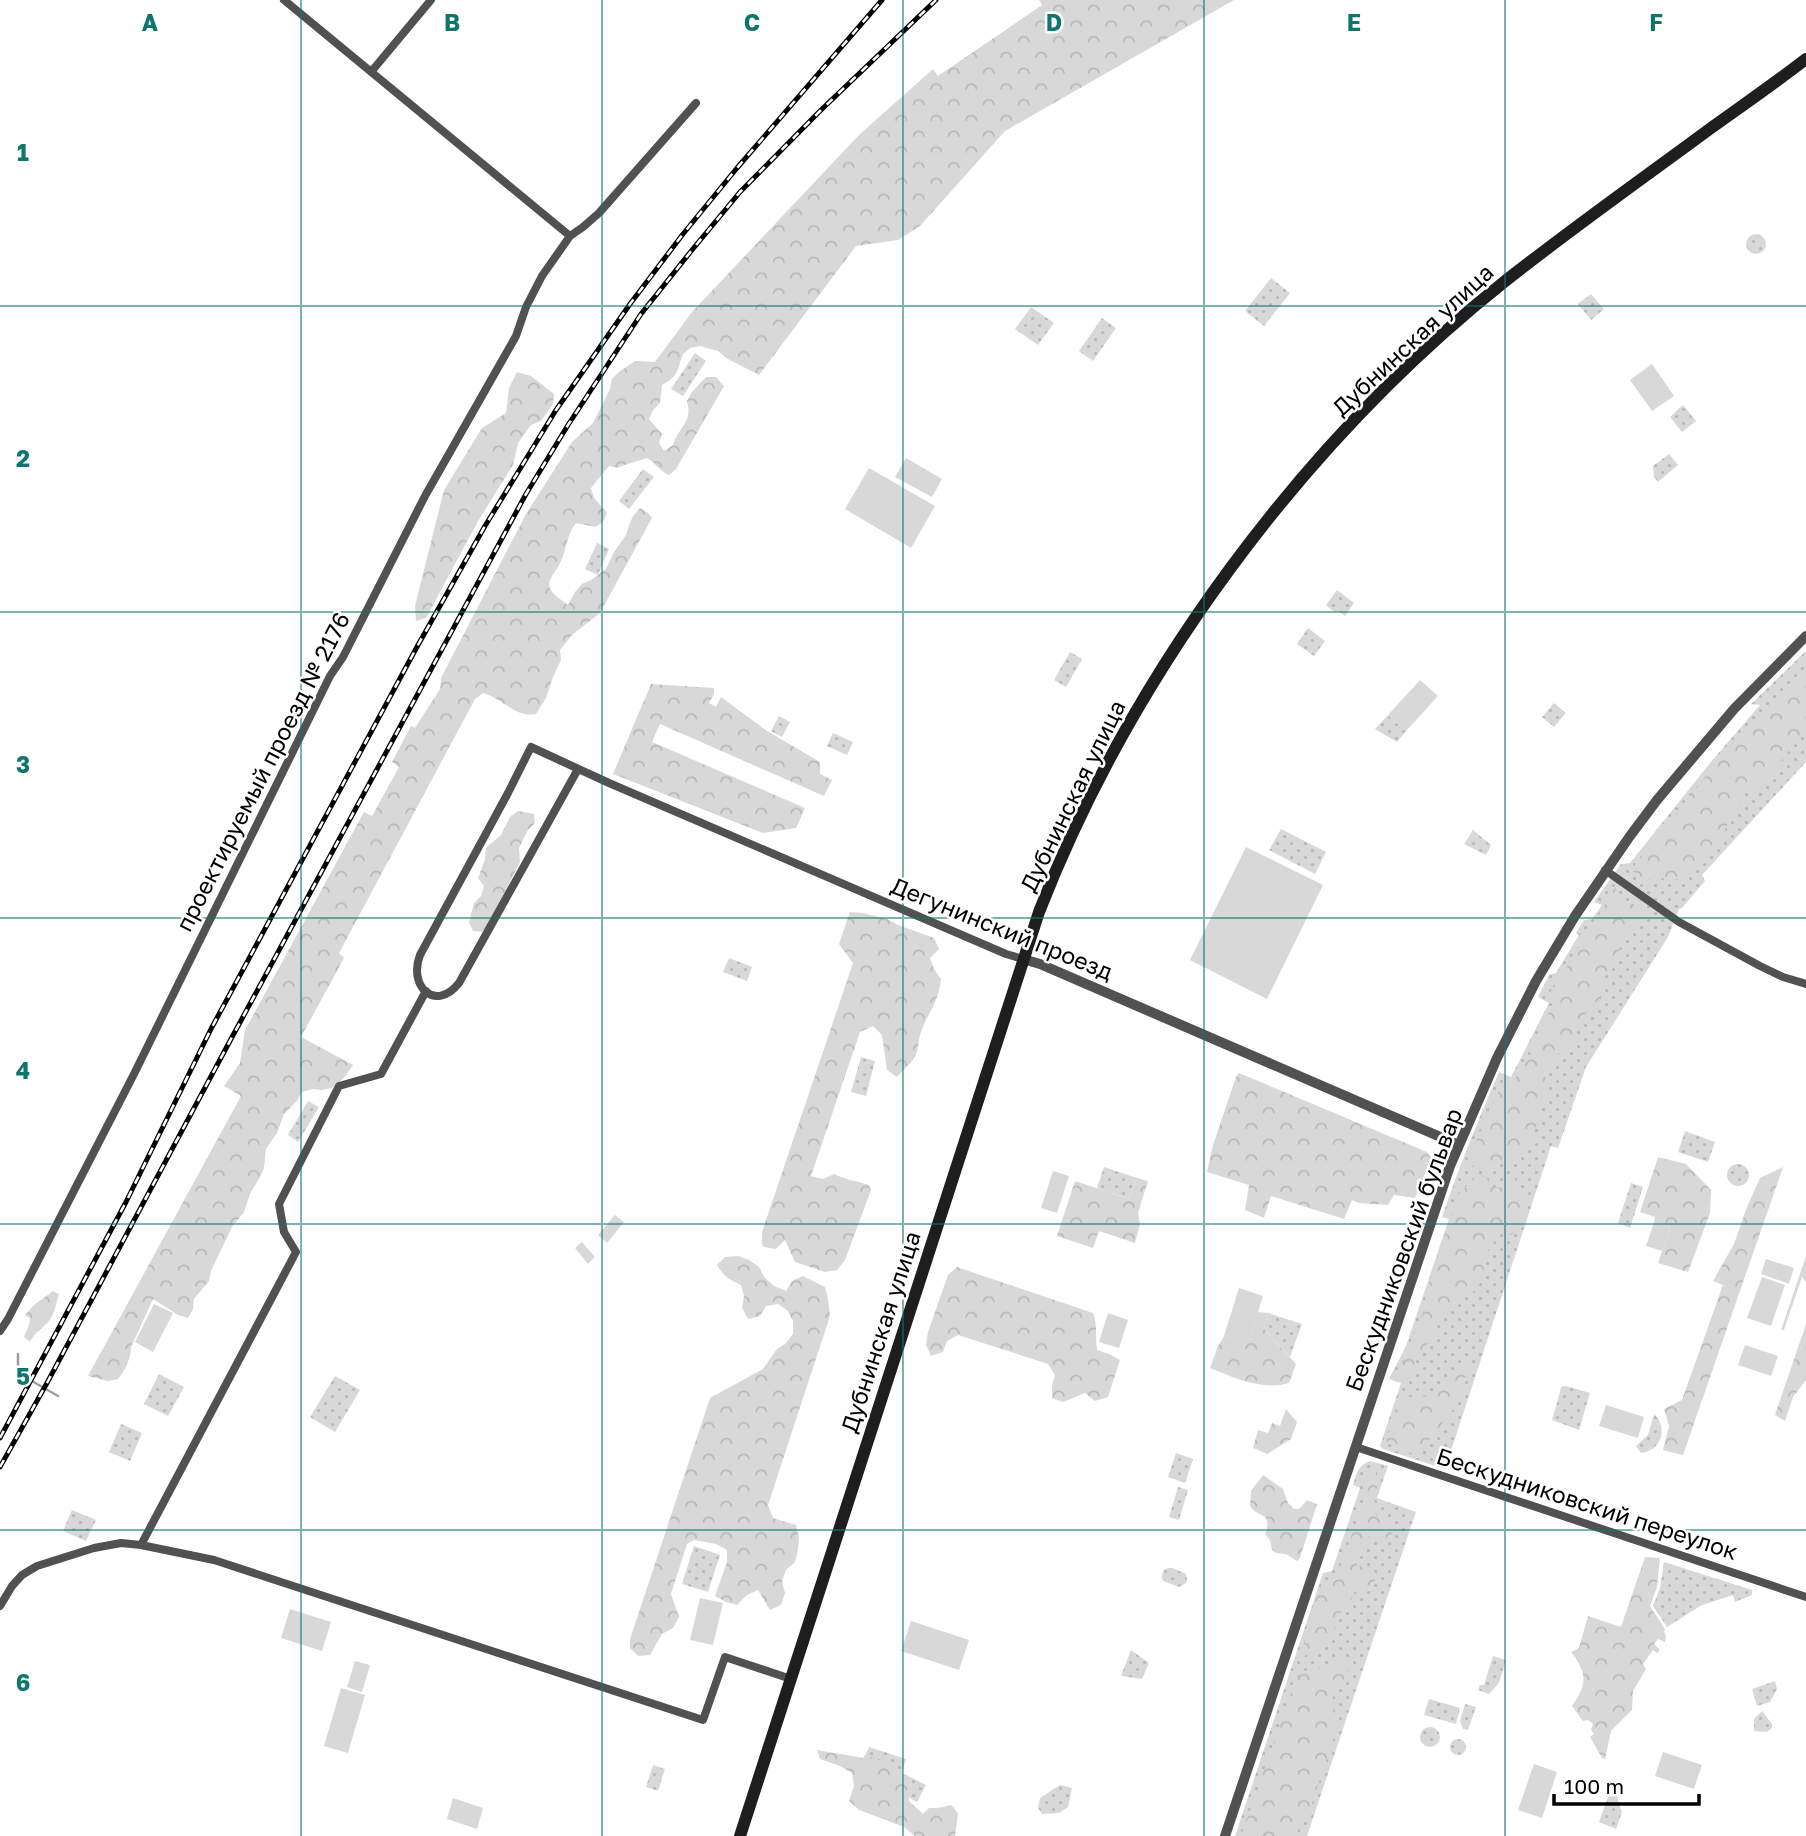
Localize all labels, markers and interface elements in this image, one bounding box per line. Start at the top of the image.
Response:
text: A [142,8,159,36]
text: B [444,8,460,36]
text: C [744,8,760,36]
text: D [1046,8,1062,36]
text: E [1347,8,1361,36]
text: F [1649,8,1663,36]
text: 1 [17,138,29,166]
street label: Дубнинская улица [1326,257,1499,421]
text: 2 [16,444,30,472]
street label: проектируемый проезд № 2176 [169,607,355,936]
street label: Дубнинская улица [1014,695,1131,896]
text: 3 [16,750,30,778]
street label: Дегунинский проезд [887,871,1117,985]
text: 4 [16,1056,30,1084]
street label: Бескудниковский бульвар [1339,1104,1467,1395]
street label: Дубнинская улица [834,1228,926,1436]
text: 5 [16,1362,30,1390]
street label: Бескудниковский переулок [1433,1441,1741,1565]
text: 6 [16,1668,30,1696]
scale bar [1554,1762,1699,1806]
text: 100 m [1564,1773,1624,1799]

